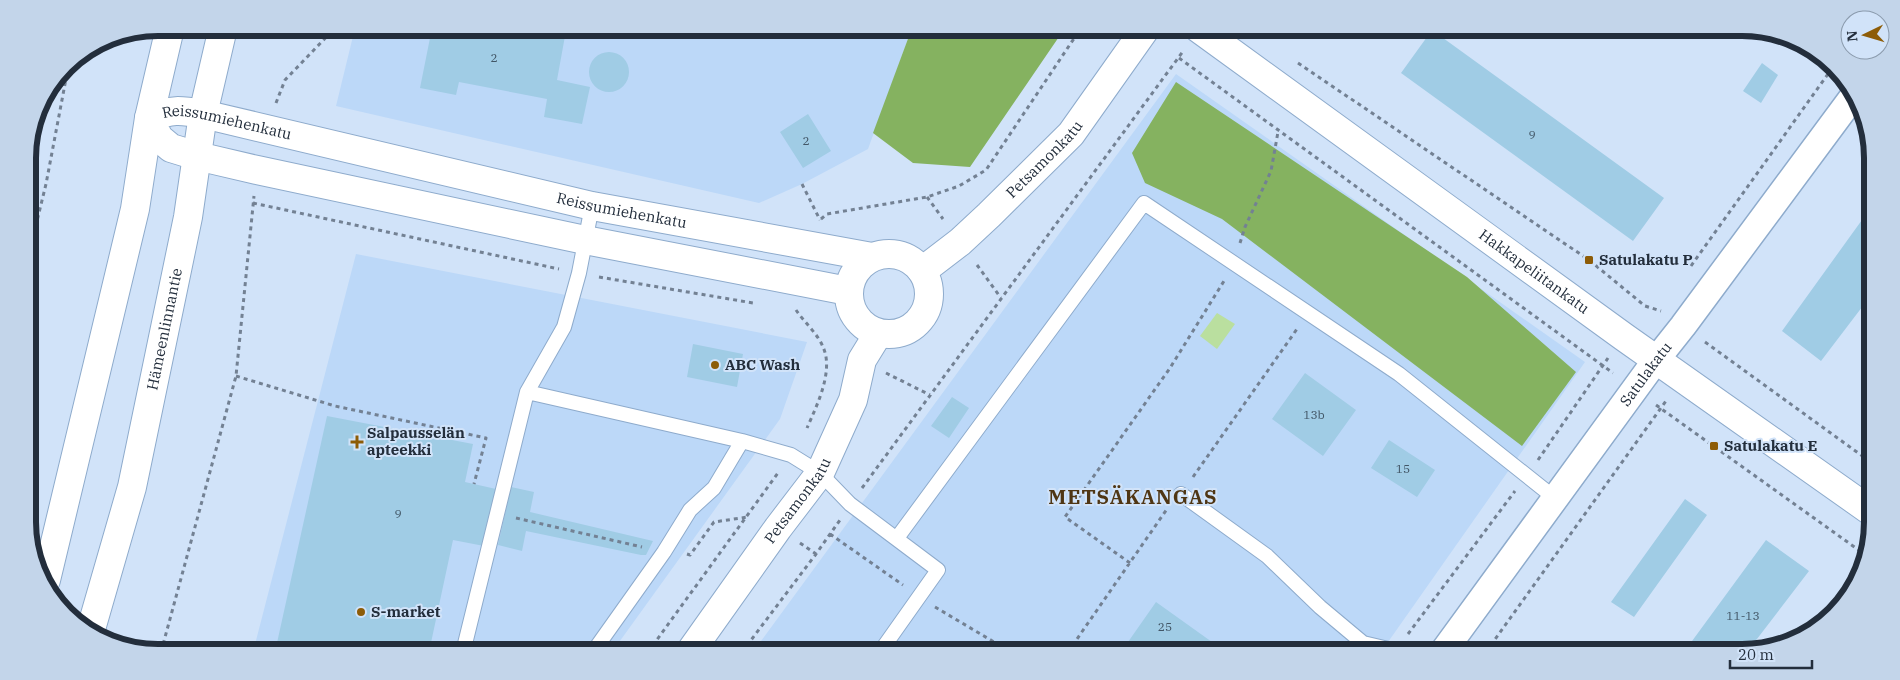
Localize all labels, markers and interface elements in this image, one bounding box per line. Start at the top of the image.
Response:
north arrow [1840,10,1890,60]
text: N [1843,30,1861,42]
house number: 2 [490,50,498,65]
street label: Reissumiehenkatu [160,101,294,144]
street label: Petsamonkatu [1002,117,1087,202]
house number: 9 [1528,127,1536,142]
house number: 2 [802,133,810,148]
street label: Reissumiehenkatu [555,188,688,232]
street label: Hakkapeliitankatu [1475,225,1593,318]
place label: Satulakatu P [1599,250,1693,269]
marker: Satulakatu P [1583,254,1595,266]
street label: Hämeenlinnantie [142,266,186,392]
street label: Satulakatu [1615,338,1676,410]
place label: ABC Wash [725,355,800,374]
marker: ABC Wash [709,359,721,371]
house number: 13b [1303,407,1325,422]
place label: Salpausselän apteekki [367,423,465,459]
marker: Salpausselän apteekki [351,436,363,448]
place label: Satulakatu E [1724,436,1817,455]
marker: Satulakatu E [1708,440,1720,452]
street label: Petsamonkatu [760,455,835,547]
house number: 15 [1396,461,1410,476]
district label: METSÄKANGAS [1048,483,1218,510]
house number: 9 [394,506,402,521]
place label: S-market [371,602,441,621]
marker: S-market [355,606,367,618]
house number: 11-13 [1726,608,1760,623]
house number: 25 [1158,619,1172,634]
scale bar [1730,638,1812,670]
text: 20 m [1738,645,1774,664]

